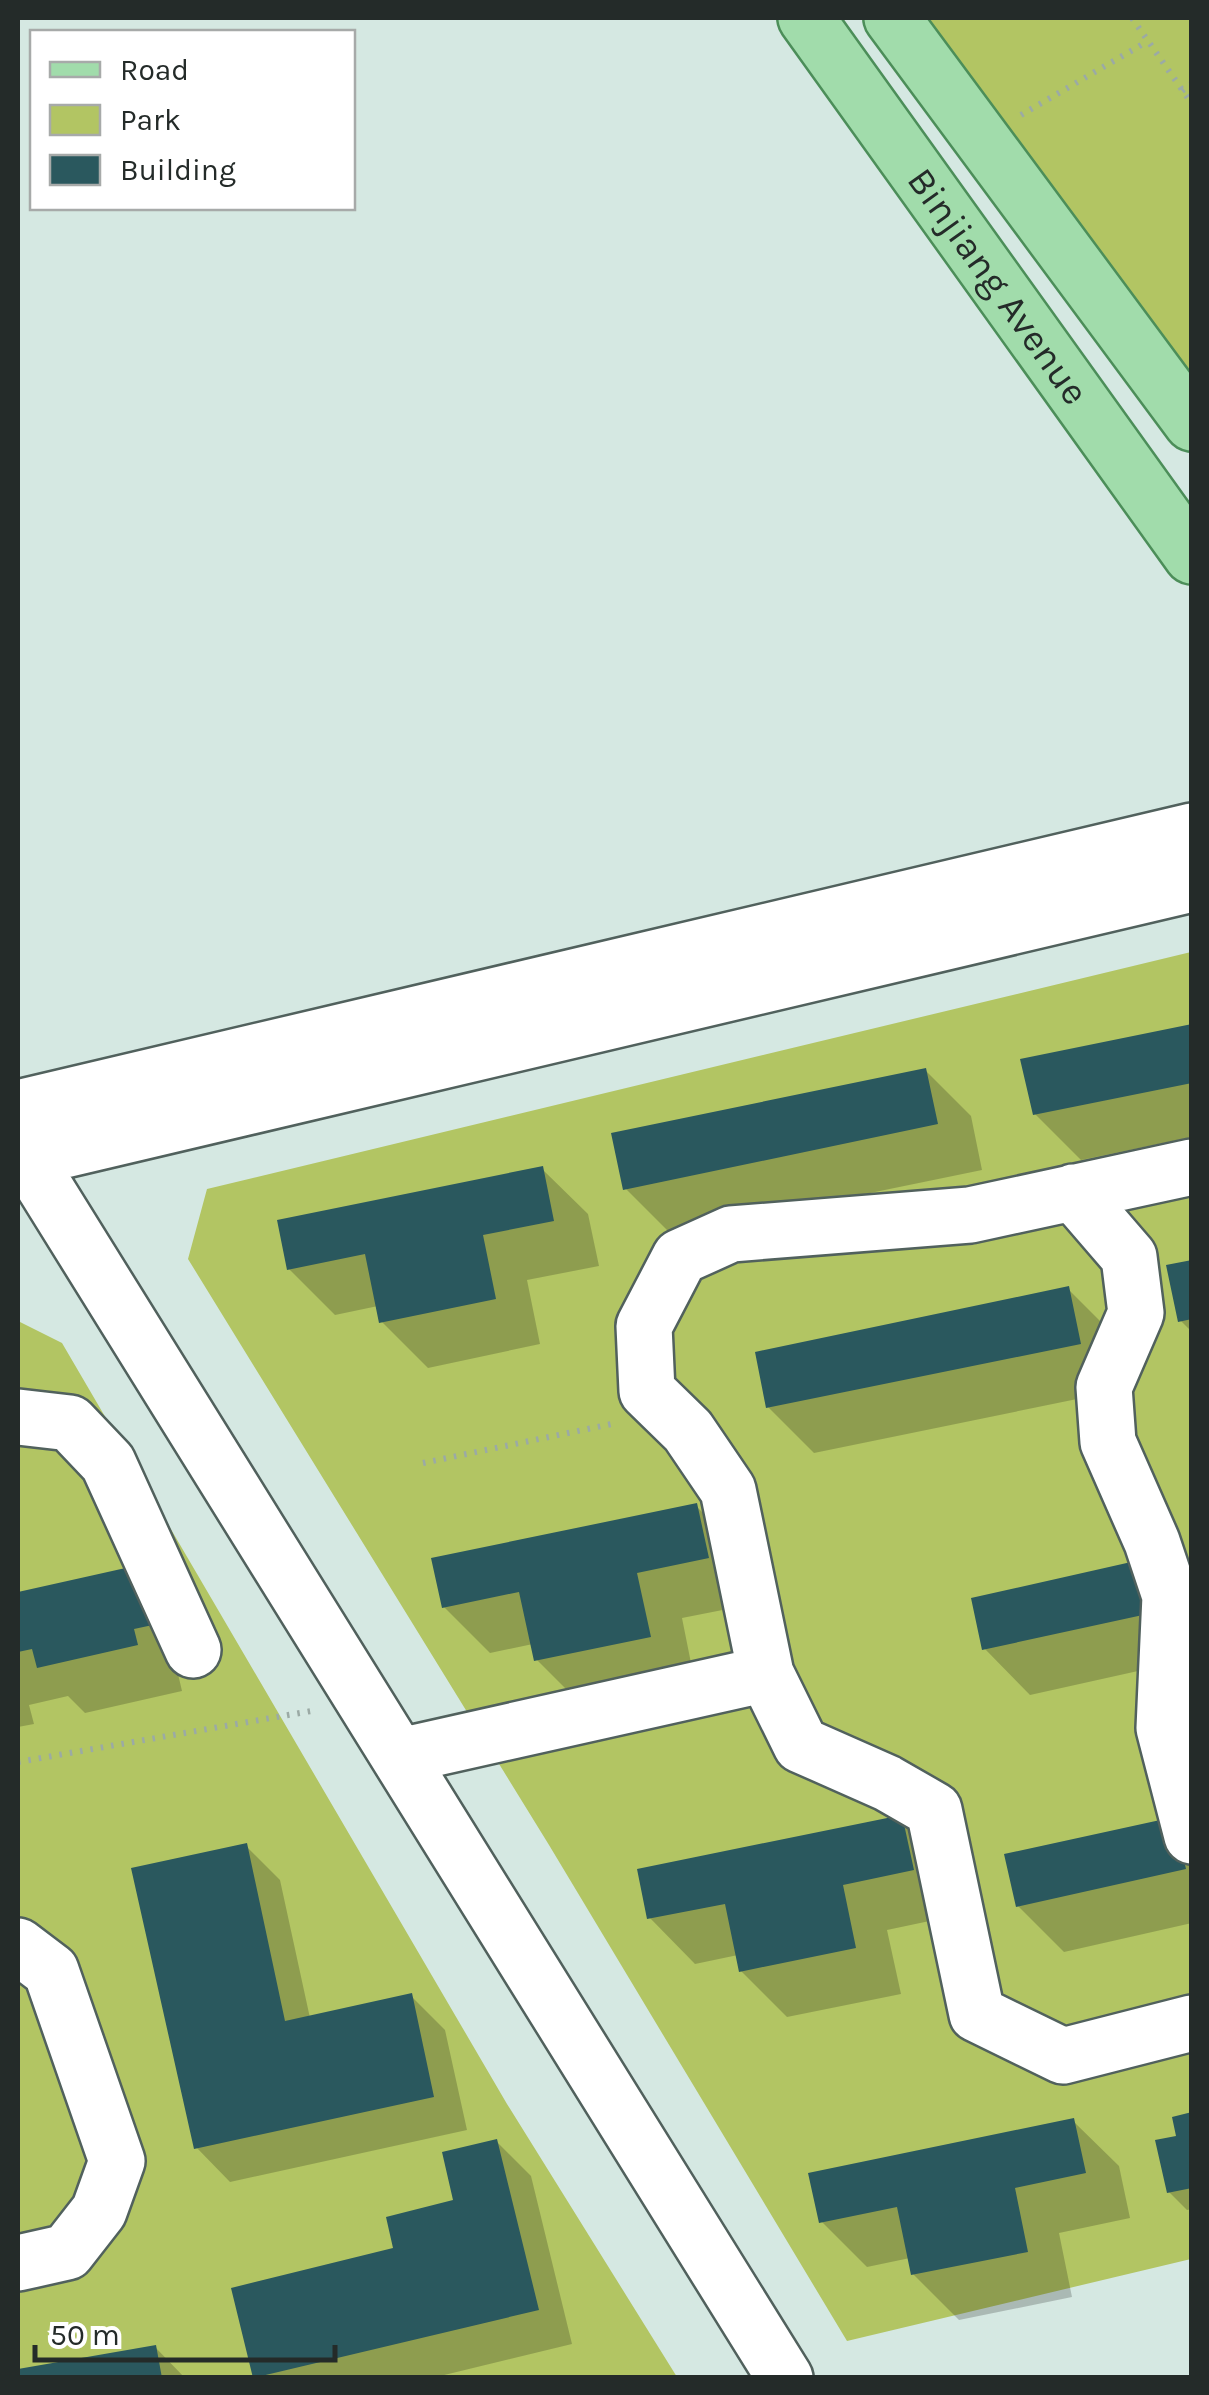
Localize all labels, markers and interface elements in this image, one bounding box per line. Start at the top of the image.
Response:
legend [30,30,355,210]
text: Road [120,52,189,88]
text: Park [120,102,181,138]
text: Building [120,152,236,188]
street label: Binjiang Avenue [898,159,1098,413]
scale bar [35,2300,335,2362]
text: 50 m [50,2317,120,2353]

